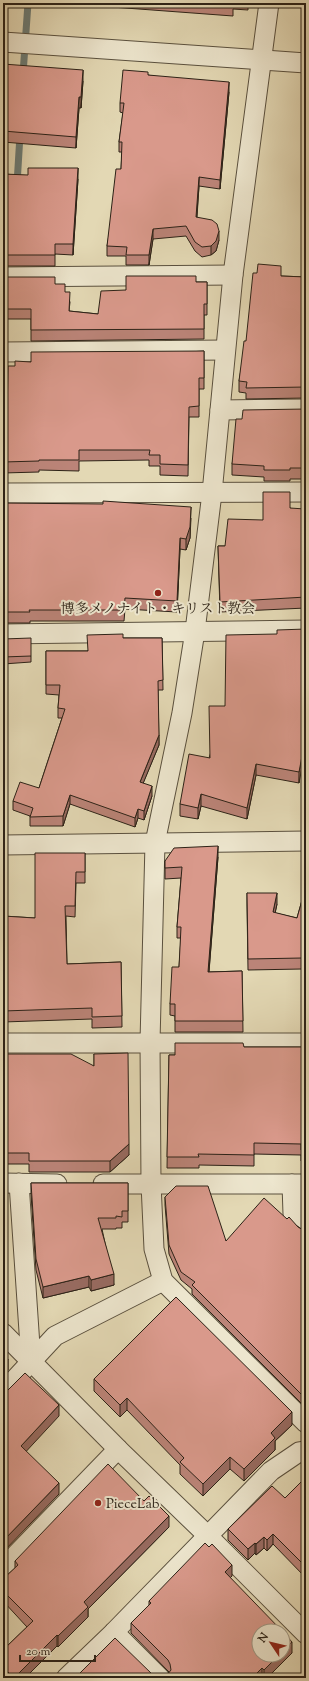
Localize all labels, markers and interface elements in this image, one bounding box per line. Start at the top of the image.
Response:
marker: 博多メノナイト・キリスト教会 [153,588,163,598]
place label: 博多メノナイト・キリスト教会 [61,600,255,620]
place label: PieceLab [106,1495,160,1515]
marker: PieceLab [93,1498,103,1508]
north arrow [251,1623,291,1663]
text: N [254,1629,273,1647]
scale bar [20,1637,95,1663]
text: 20 m [26,1643,51,1661]

